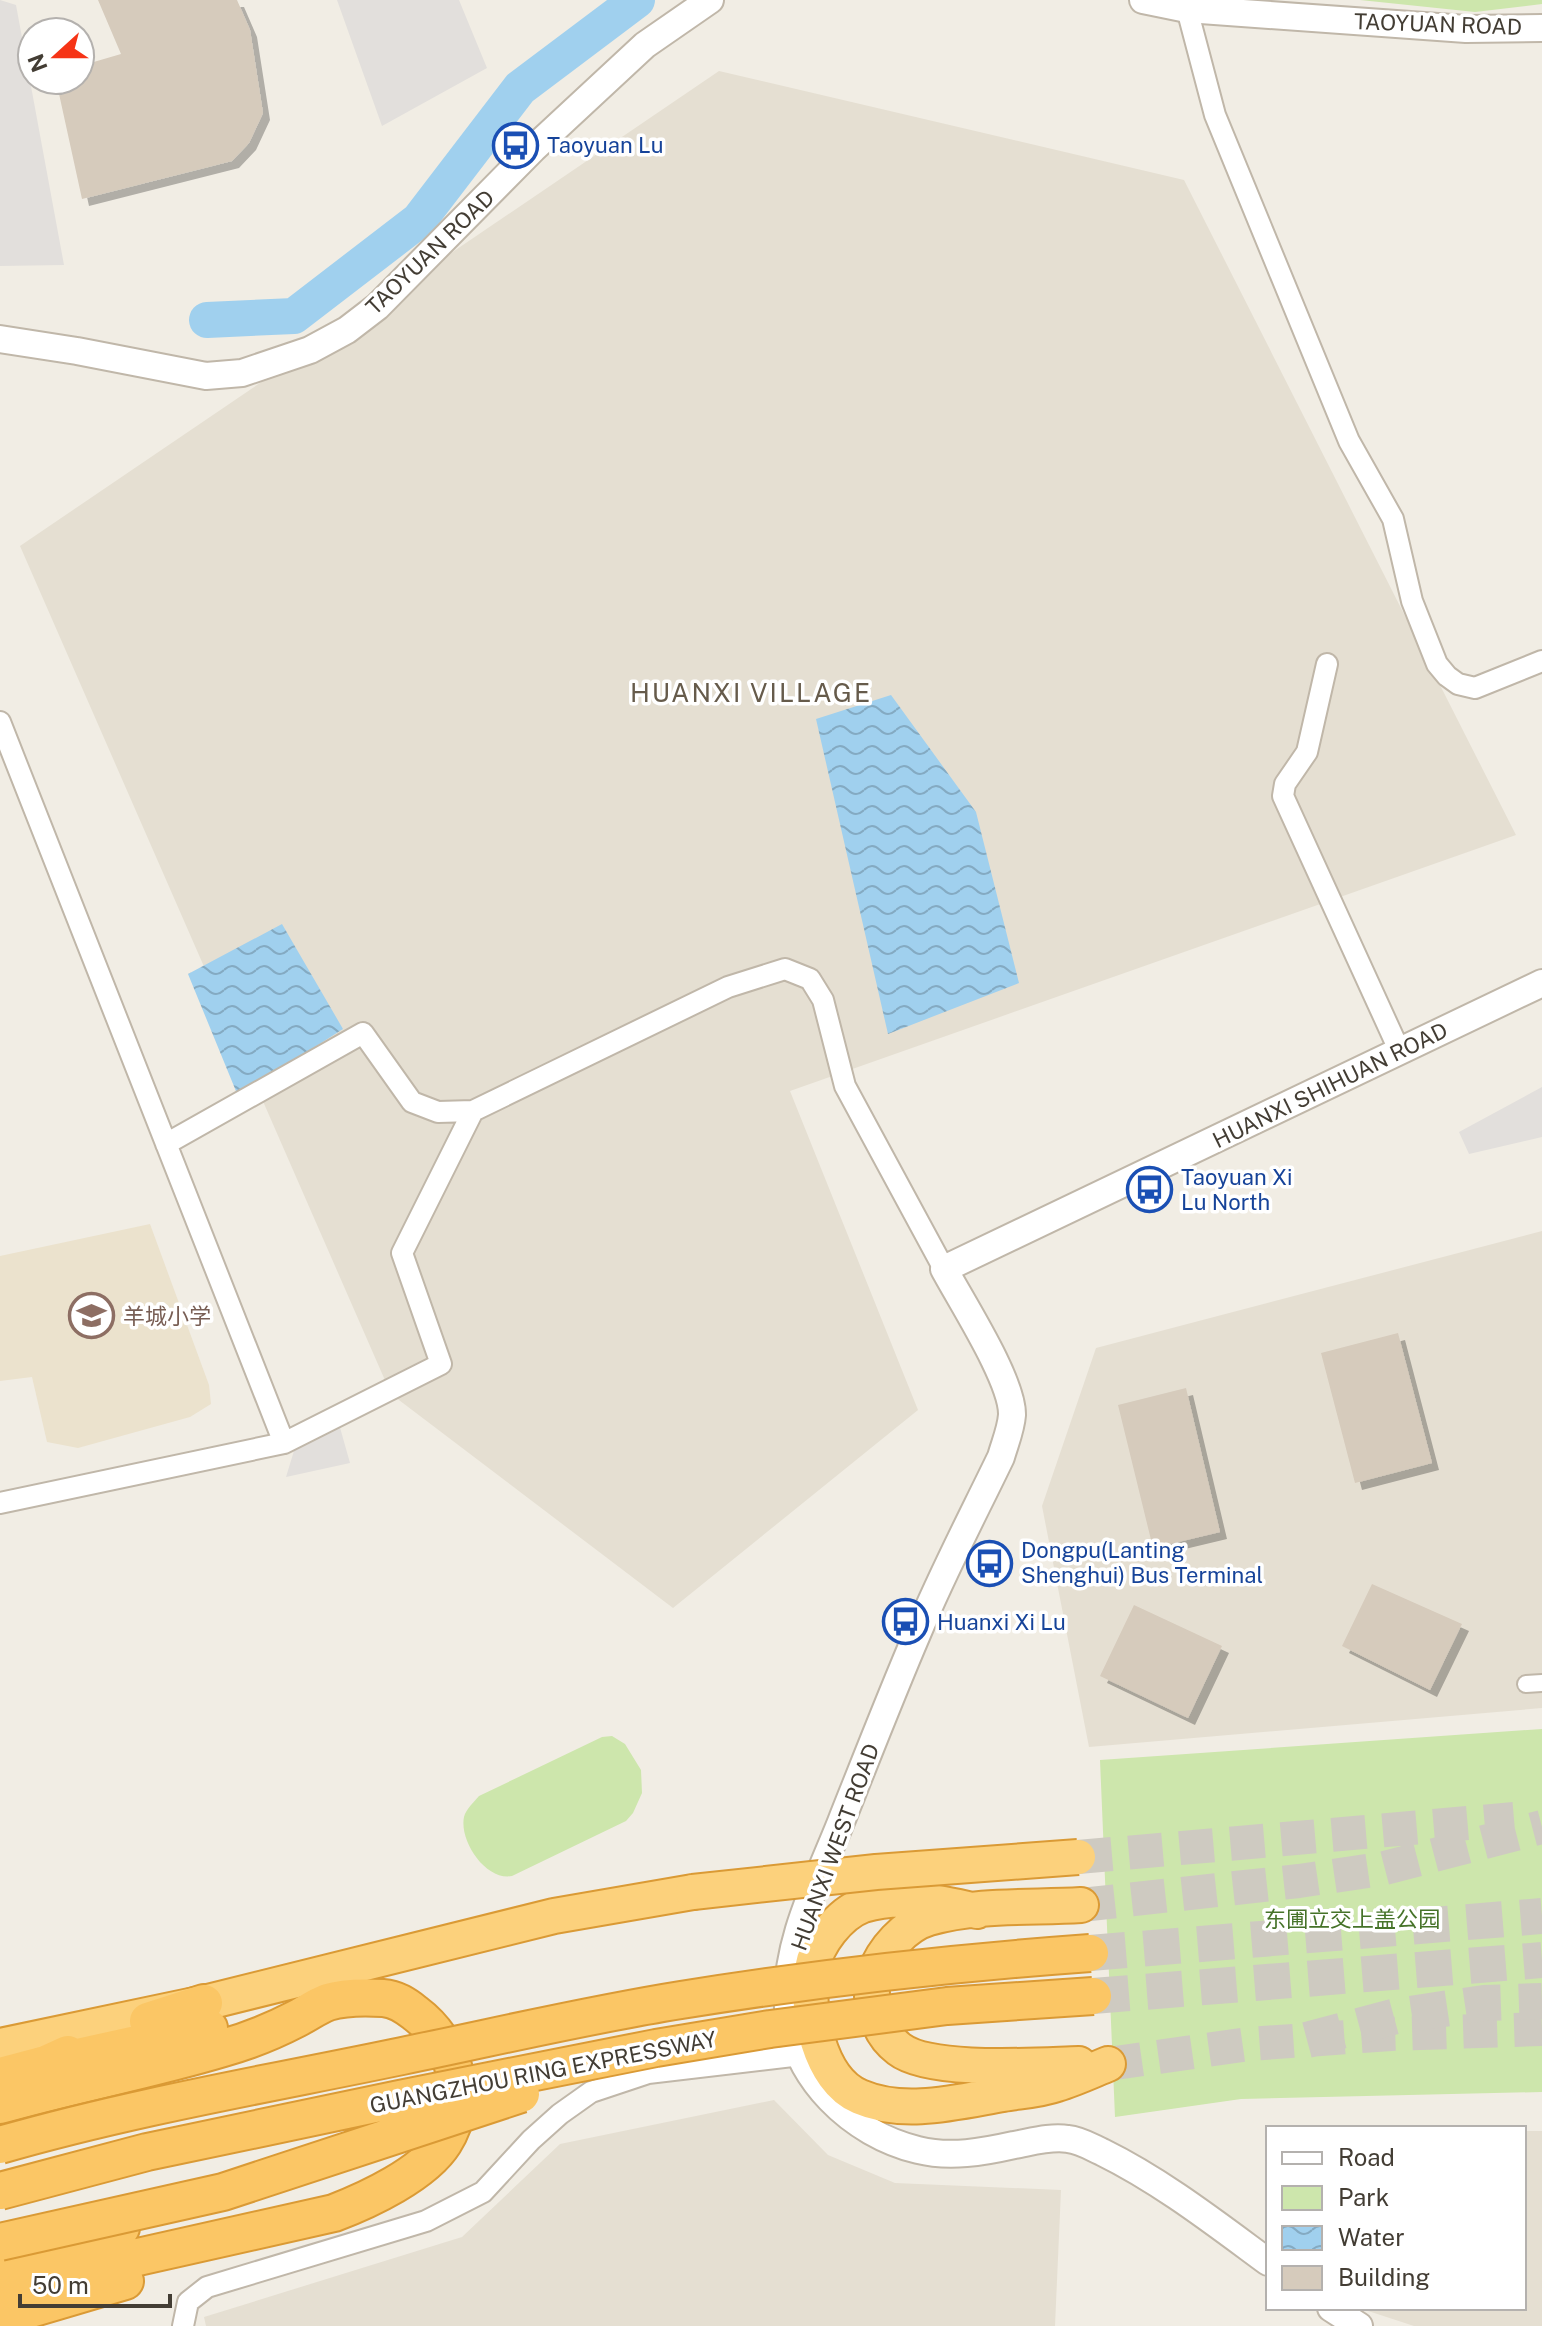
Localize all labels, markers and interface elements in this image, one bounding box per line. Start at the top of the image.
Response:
street label: TAOYUAN ROAD [1354,8,1522,40]
north arrow [16,16,96,96]
text: N [22,50,53,76]
bus stop icon: Taoyuan Lu [492,121,540,169]
place label: Taoyuan Lu [547,132,663,158]
street label: TAOYUAN ROAD [360,184,500,320]
district label: HUANXI VILLAGE [630,677,872,708]
street label: HUANXI SHIHUAN ROAD [1208,1017,1452,1153]
place label: Taoyuan Xi Lu North [1181,1164,1293,1215]
bus stop icon: Taoyuan Xi Lu North [1126,1166,1174,1214]
school or university icon: 羊城小学 [68,1292,116,1340]
place label: 羊城小学 [123,1303,211,1329]
place label: Dongpu(Lanting Shenghui) Bus Terminal [1021,1537,1263,1588]
bus stop icon: Dongpu(Lanting Shenghui) Bus Terminal [966,1539,1014,1587]
bus stop icon: Huanxi Xi Lu [882,1598,930,1646]
place label: Huanxi Xi Lu [937,1609,1066,1635]
street label: HUANXI WEST ROAD [785,1740,885,1954]
park label: 东圃立交上盖公园 [1264,1906,1440,1932]
street label: GUANGZHOU RING EXPRESSWAY [367,2025,719,2118]
legend [1266,2126,1526,2310]
text: Road [1338,2143,1395,2171]
text: Park [1338,2183,1389,2211]
text: Water [1338,2223,1405,2251]
scale bar [20,2258,170,2308]
text: Building [1338,2263,1430,2291]
text: 50 m [32,2271,89,2299]

